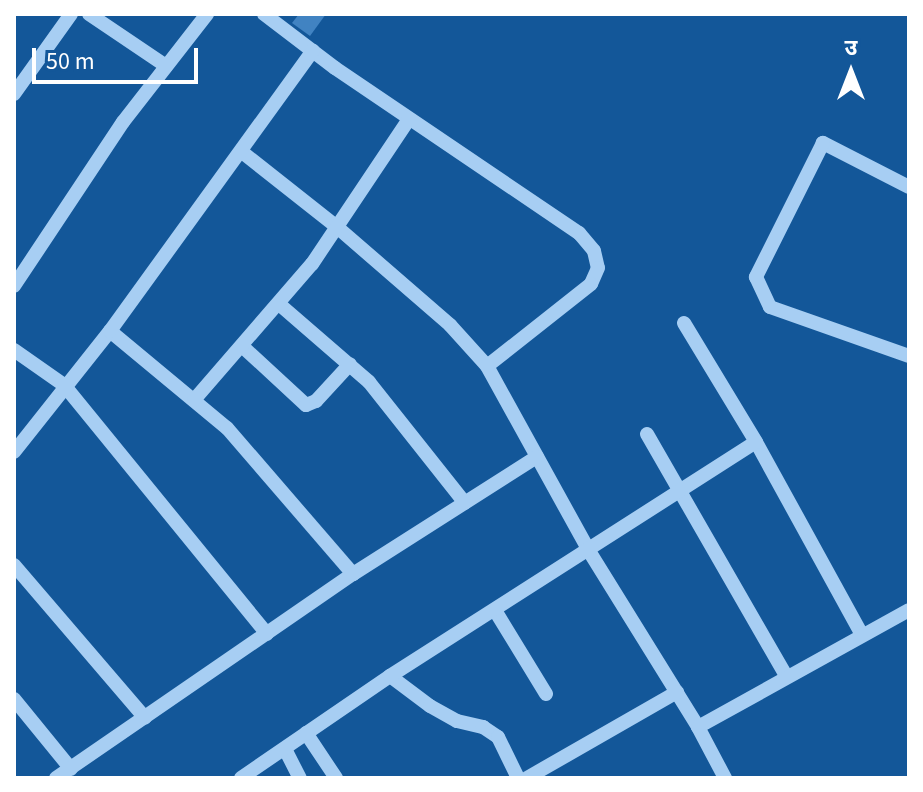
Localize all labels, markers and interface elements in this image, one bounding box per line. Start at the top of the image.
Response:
scale bar [36,32,202,82]
north arrow [811,32,891,112]
text: उ [845,32,857,64]
text: 50 m [46,44,95,79]

